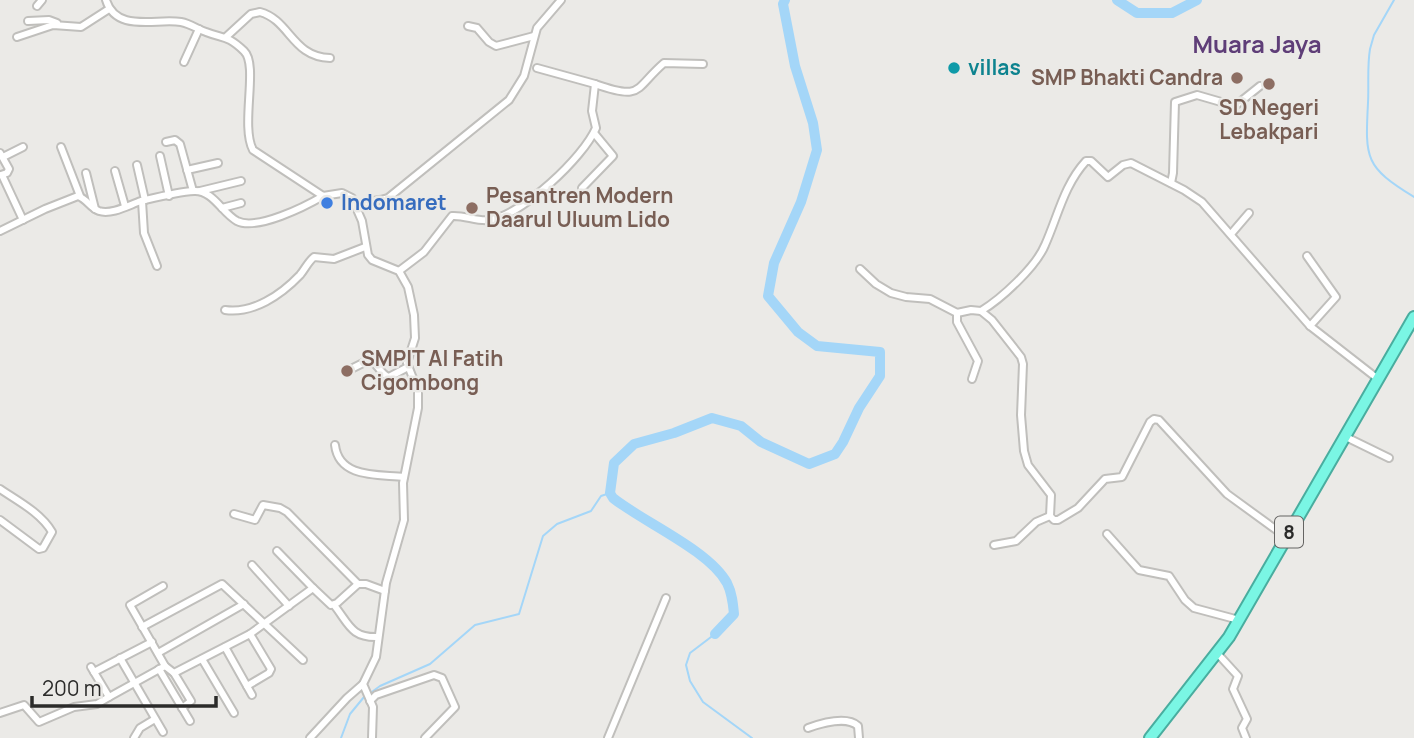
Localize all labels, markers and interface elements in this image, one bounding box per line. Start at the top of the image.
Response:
district label: Muara Jaya [1192,27,1322,60]
place label: villas [968,53,1021,81]
marker: villas [946,60,962,76]
place label: SMP Bhakti Candra [1031,63,1223,91]
marker: SMP Bhakti Candra [1229,70,1245,86]
marker: SD Negeri Lebakpari [1261,76,1277,92]
place label: SD Negeri Lebakpari [1219,93,1319,145]
place label: Pesantren Modern Daarul Uluum Lido [486,181,673,233]
place label: Indomaret [341,188,447,216]
marker: Indomaret [319,195,335,211]
marker: Pesantren Modern Daarul Uluum Lido [464,200,480,216]
place label: SMPIT Al Fatih Cigombong [361,344,503,396]
marker: SMPIT Al Fatih Cigombong [339,363,355,379]
road number: 8 [1275,516,1303,548]
scale bar [32,664,215,708]
text: 200 m [42,674,102,702]

